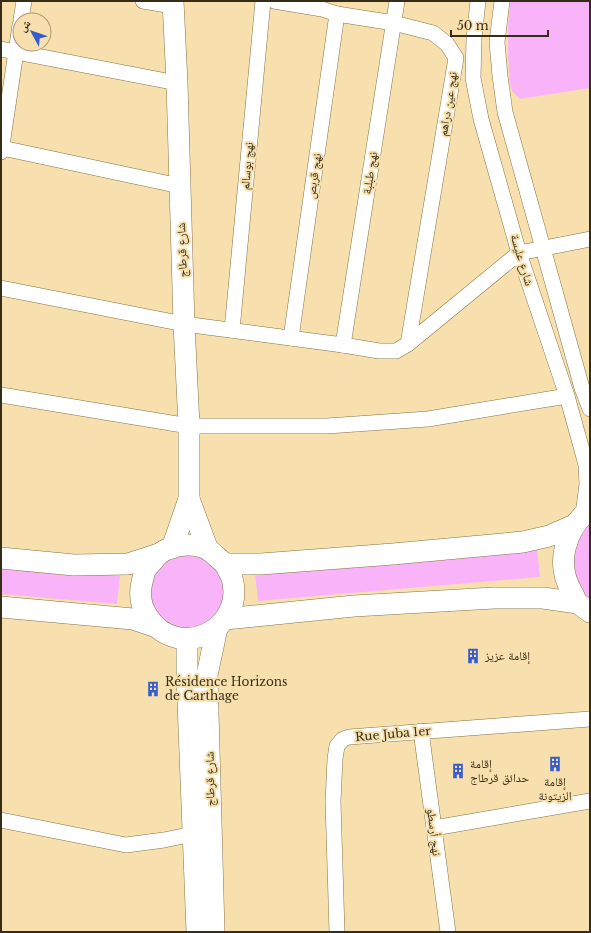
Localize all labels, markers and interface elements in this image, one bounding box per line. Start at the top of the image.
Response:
north arrow [12,12,52,52]
scale bar [451,12,548,38]
text: ش [15,16,34,35]
text: 50 m [457,18,489,33]
street label: نهج عين دراهم [435,71,461,137]
street label: نهج بوسالم [237,141,257,191]
street label: نهج طبلبة [359,151,381,195]
street label: نهج قربص [303,152,324,200]
street label: شارع قرطاج [173,222,191,278]
street label: شارع عليسة [507,232,537,288]
building icon: إقامة عزيز [464,647,482,665]
place label: إقامة عزيز [484,648,530,664]
place label: Résidence Horizons de Carthage [165,674,287,703]
building icon: Résidence Horizons de Carthage [144,680,162,698]
street label: Rue Juba 1er [354,723,432,744]
street label: شارع قرطاج [202,751,218,807]
building icon: إقامة الزيتونة [546,755,564,773]
place label: إقامة حدائق قرطاج [470,756,529,785]
building icon: إقامة حدائق قرطاج [449,762,467,780]
place label: إقامة الزيتونة [538,774,572,803]
street label: نهج أرسطو [424,807,445,857]

